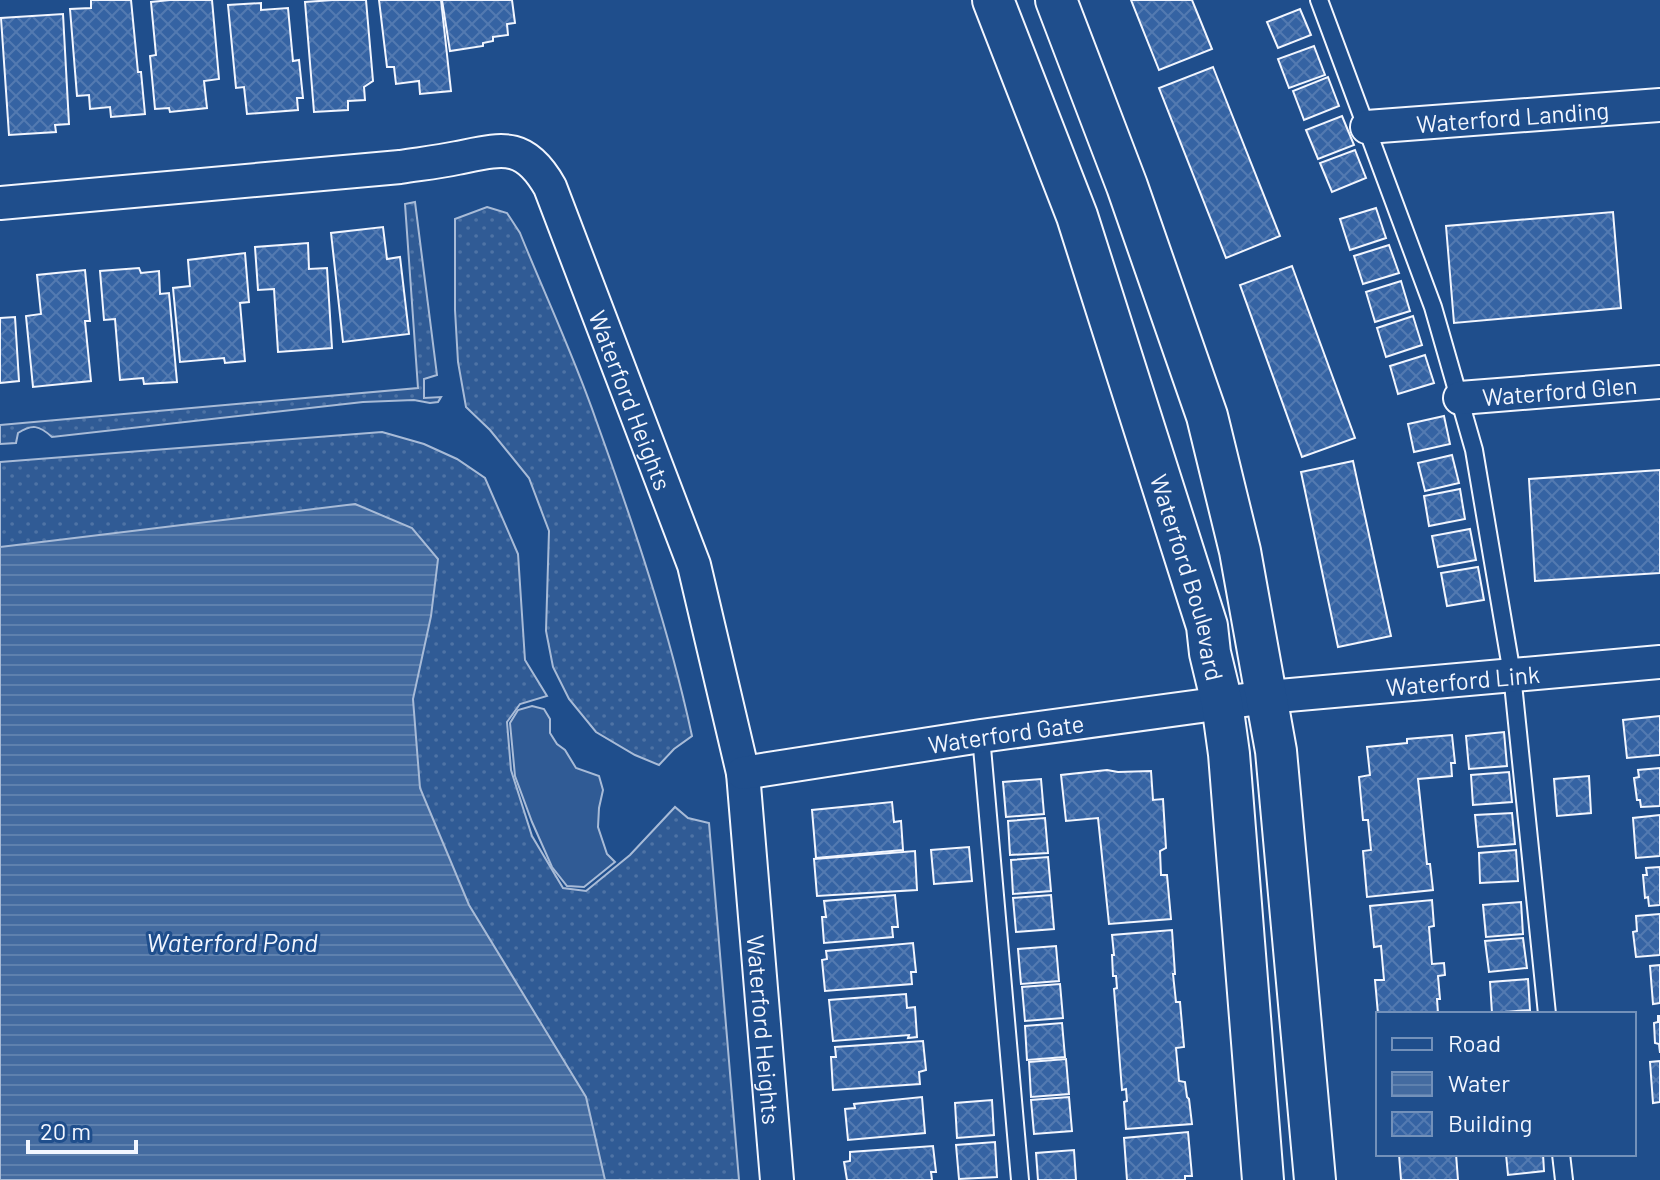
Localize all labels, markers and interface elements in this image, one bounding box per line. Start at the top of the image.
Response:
street label: Waterford Landing [1415,94,1610,138]
street label: Waterford Heights [584,306,679,494]
street label: Waterford Glen [1481,369,1638,411]
street label: Waterford Boulevard [1145,470,1231,683]
street label: Waterford Link [1385,658,1541,701]
street label: Waterford Gate [926,708,1086,759]
water label: Waterford Pond [146,926,318,957]
street label: Waterford Heights [742,934,787,1126]
legend [1376,1012,1636,1156]
text: Road [1448,1028,1501,1057]
text: Water [1448,1068,1510,1097]
scale bar [28,1104,136,1154]
text: Building [1448,1108,1532,1137]
text: 20 m [40,1116,91,1145]

